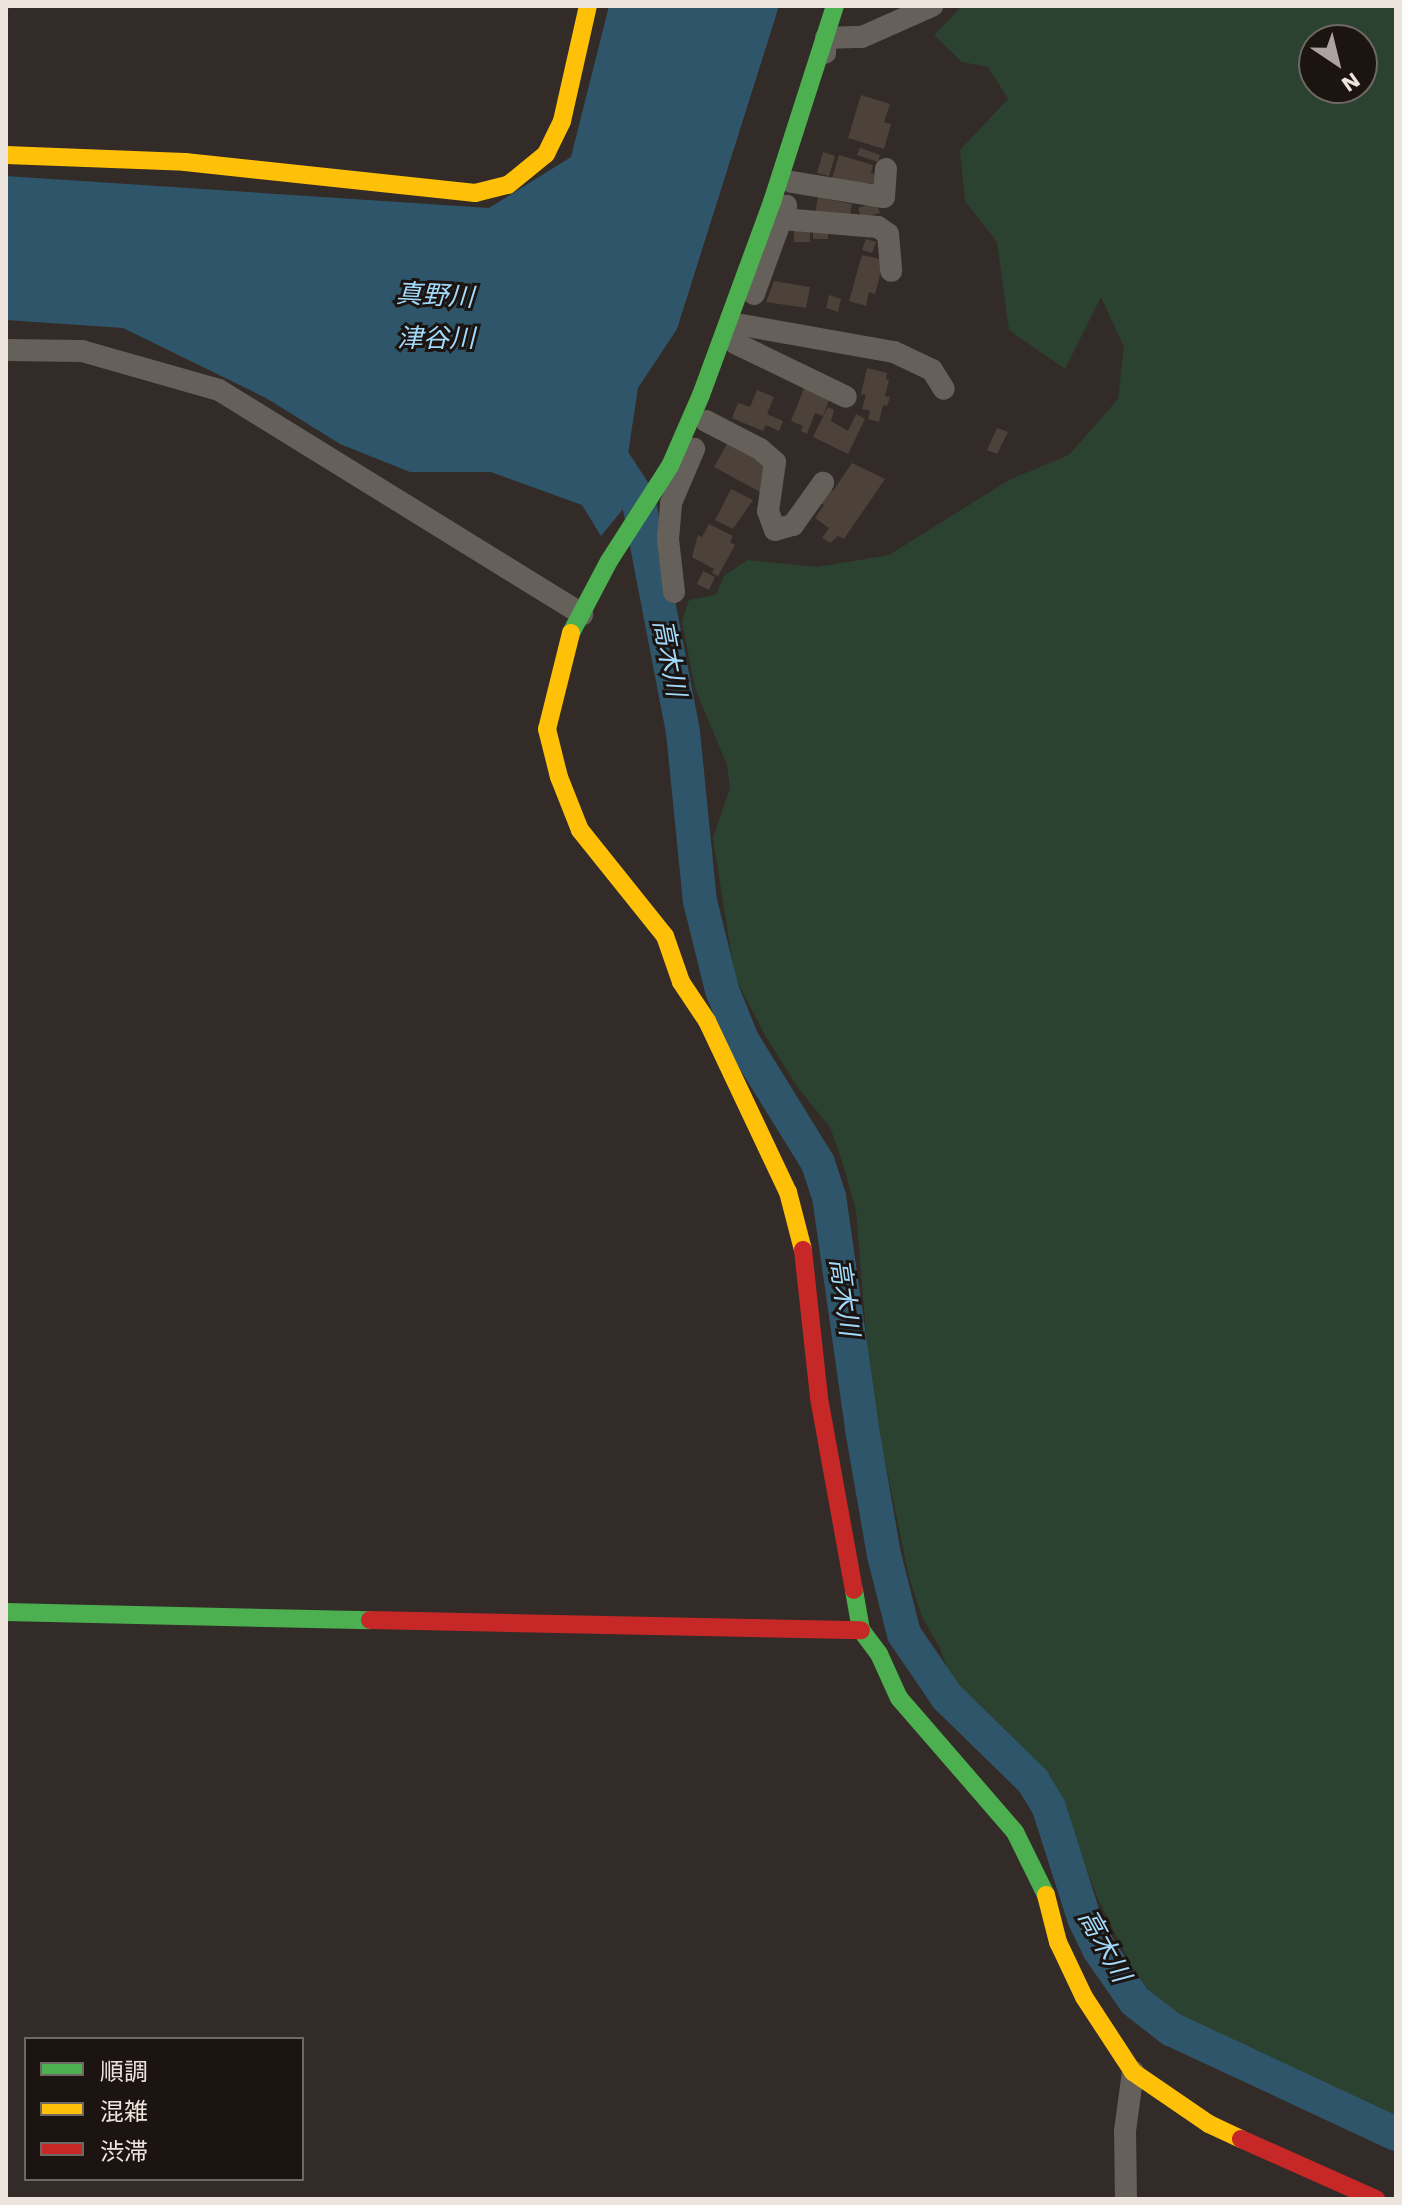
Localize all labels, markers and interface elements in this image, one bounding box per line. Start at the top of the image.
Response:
north arrow [1298,24,1378,104]
text: N [1337,68,1365,97]
water label: 真野川 [395,278,475,314]
water label: 津谷川 [397,323,475,355]
water label: 高木川 [646,617,692,699]
water label: 高木川 [823,1256,865,1338]
water label: 高木川 [1071,1904,1137,1988]
legend [24,2037,304,2181]
text: 順調 [100,2058,148,2086]
text: 混雑 [100,2098,148,2126]
text: 渋滞 [100,2138,148,2166]

